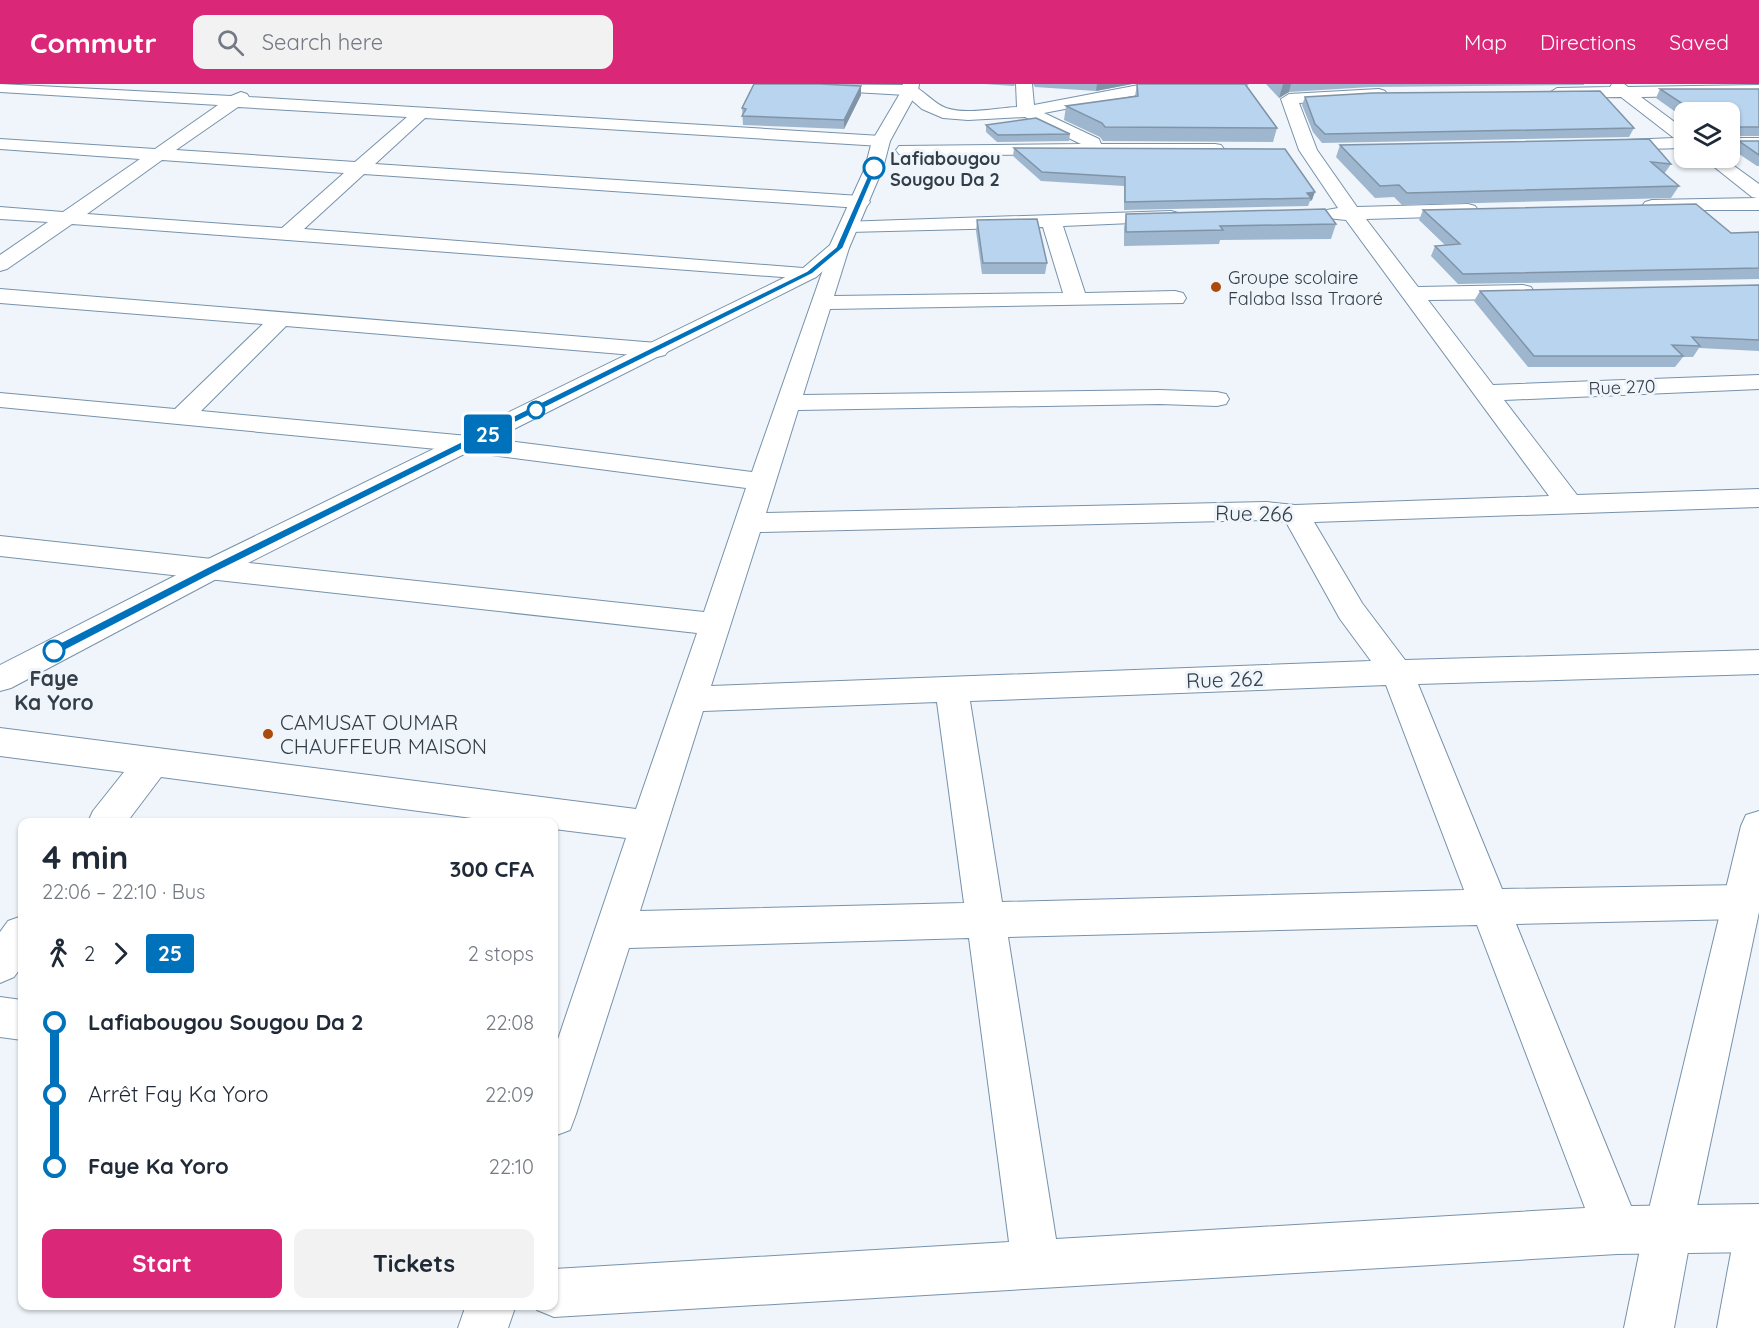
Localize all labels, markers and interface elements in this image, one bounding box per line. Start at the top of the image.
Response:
search box [193,15,613,69]
text: Commutr [30,25,157,60]
icon: search [214,26,247,59]
text: Search here [262,28,383,56]
text: Map [1464,29,1507,55]
text: Directions [1540,29,1636,55]
text: Saved [1669,29,1729,55]
map controls [1674,102,1740,168]
button: layers [1674,102,1740,168]
place label: Lafiabougou Sougou Da 2 [890,147,1001,191]
marker: Lafiabougou Sougou Da 2 [863,157,885,179]
place label: Groupe scolaire Falaba Issa Traoré [1228,266,1383,310]
marker: Groupe scolaire Falaba Issa Traoré [1209,280,1223,294]
street label: Rue 270 [1588,374,1656,400]
unlabelled marker [527,401,545,419]
line badge: 25 [461,414,515,454]
text: 25 [476,421,500,447]
street label: Rue 266 [1215,499,1293,527]
marker: Faye Ka Yoro [43,640,65,662]
place label: Faye Ka Yoro [14,665,94,715]
street label: Rue 262 [1186,665,1264,693]
place label: CAMUSAT OUMAR CHAUFFEUR MAISON [280,709,487,759]
marker: CAMUSAT OUMAR CHAUFFEUR MAISON [261,727,275,741]
text: 4 min [42,836,129,877]
text: 300 CFA [449,855,534,883]
text: 22:06 – 22:10 · Bus [42,879,205,904]
icon: walk [42,937,75,970]
icon: forward [104,937,137,970]
text: 25 [158,940,182,966]
text: 2 [84,941,95,966]
text: 2 stops [468,941,534,966]
text: Lafiabougou Sougou Da 2 [88,1008,364,1036]
text: 22:08 [485,1010,534,1035]
text: Arrêt Fay Ka Yoro [88,1080,269,1108]
text: 22:09 [485,1082,534,1107]
text: Faye Ka Yoro [88,1152,229,1180]
text: 22:10 [489,1154,534,1179]
button: Start [42,1229,282,1298]
button: Tickets [294,1229,534,1298]

